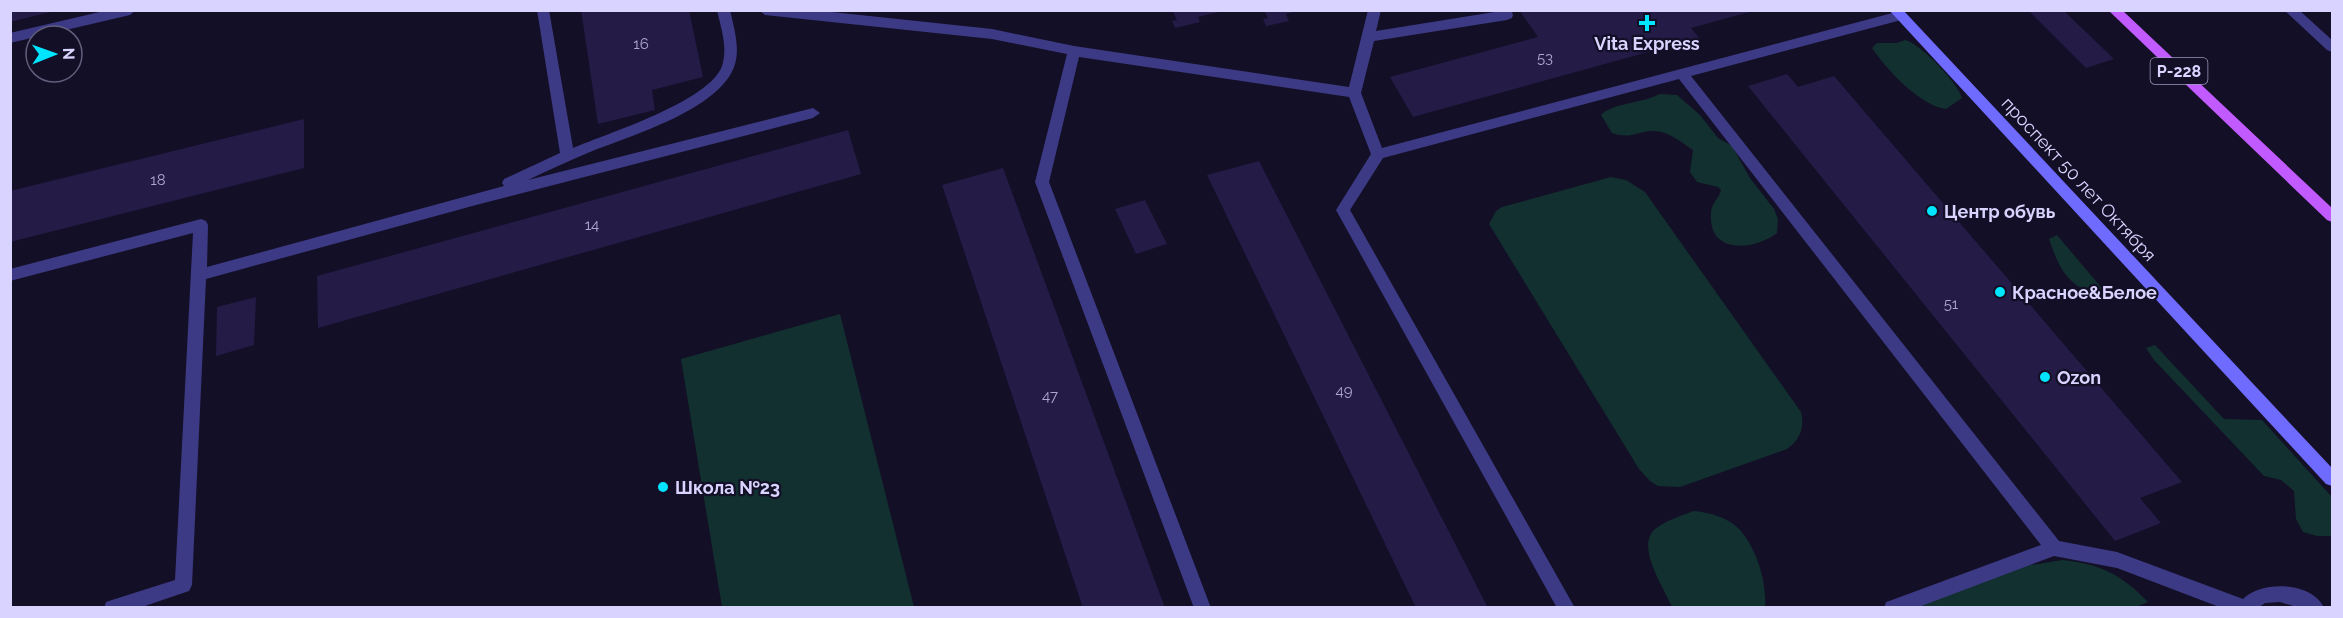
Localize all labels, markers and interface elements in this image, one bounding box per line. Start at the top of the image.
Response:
marker: Vita Express [1640,16,1654,30]
north arrow [24,24,84,84]
place label: Vita Express [1594,33,1700,54]
house number: 16 [633,35,649,53]
text: N [59,47,78,60]
house number: 53 [1537,49,1553,67]
road number: Р-228 [2150,58,2208,84]
street label: проспект 50 лет Октября [1997,93,2161,265]
house number: 18 [150,171,166,189]
place label: Центр обувь [1944,201,2056,222]
marker: Центр обувь [1925,204,1939,218]
house number: 14 [585,216,599,234]
place label: Красное&Белое [2012,282,2157,303]
marker: Красное&Белое [1993,285,2007,299]
house number: 51 [1944,295,1959,313]
place label: Ozon [2057,367,2101,388]
marker: Ozon [2038,370,2052,384]
house number: 49 [1336,382,1353,400]
house number: 47 [1042,387,1058,405]
place label: Школа №23 [675,477,780,498]
marker: Школа №23 [656,480,670,494]

